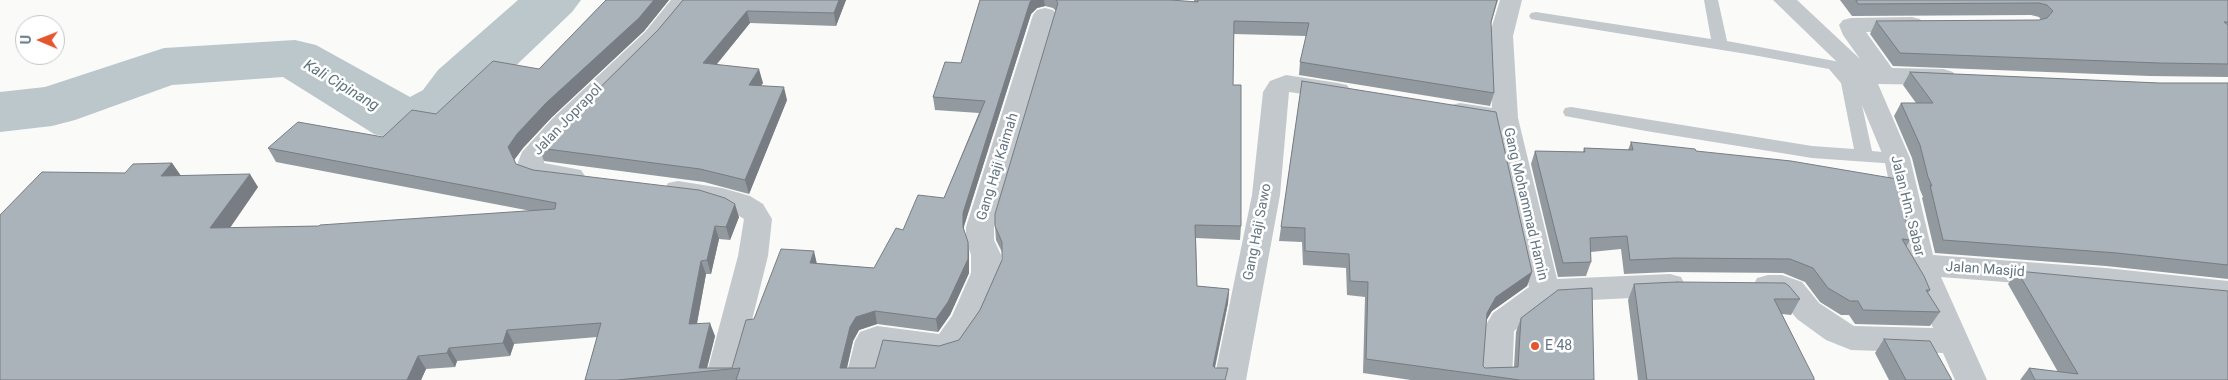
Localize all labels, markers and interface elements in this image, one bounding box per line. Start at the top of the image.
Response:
north arrow [15,15,65,65]
text: U [18,35,34,45]
water label: Kali Cipinang [300,56,382,116]
street label: Jalan Joprapol [530,81,606,159]
street label: Gang Haji Kaimah [974,111,1022,223]
street label: Gang Mohammad Hamin [1499,126,1551,282]
street label: Jalan Hm. Sabar [1886,154,1928,258]
street label: Gang Haji Sawo [1240,182,1276,282]
street label: Jalan Masjid [1945,259,2025,281]
place label: E 48 [1545,338,1572,354]
marker: E 48 [1529,340,1541,352]

